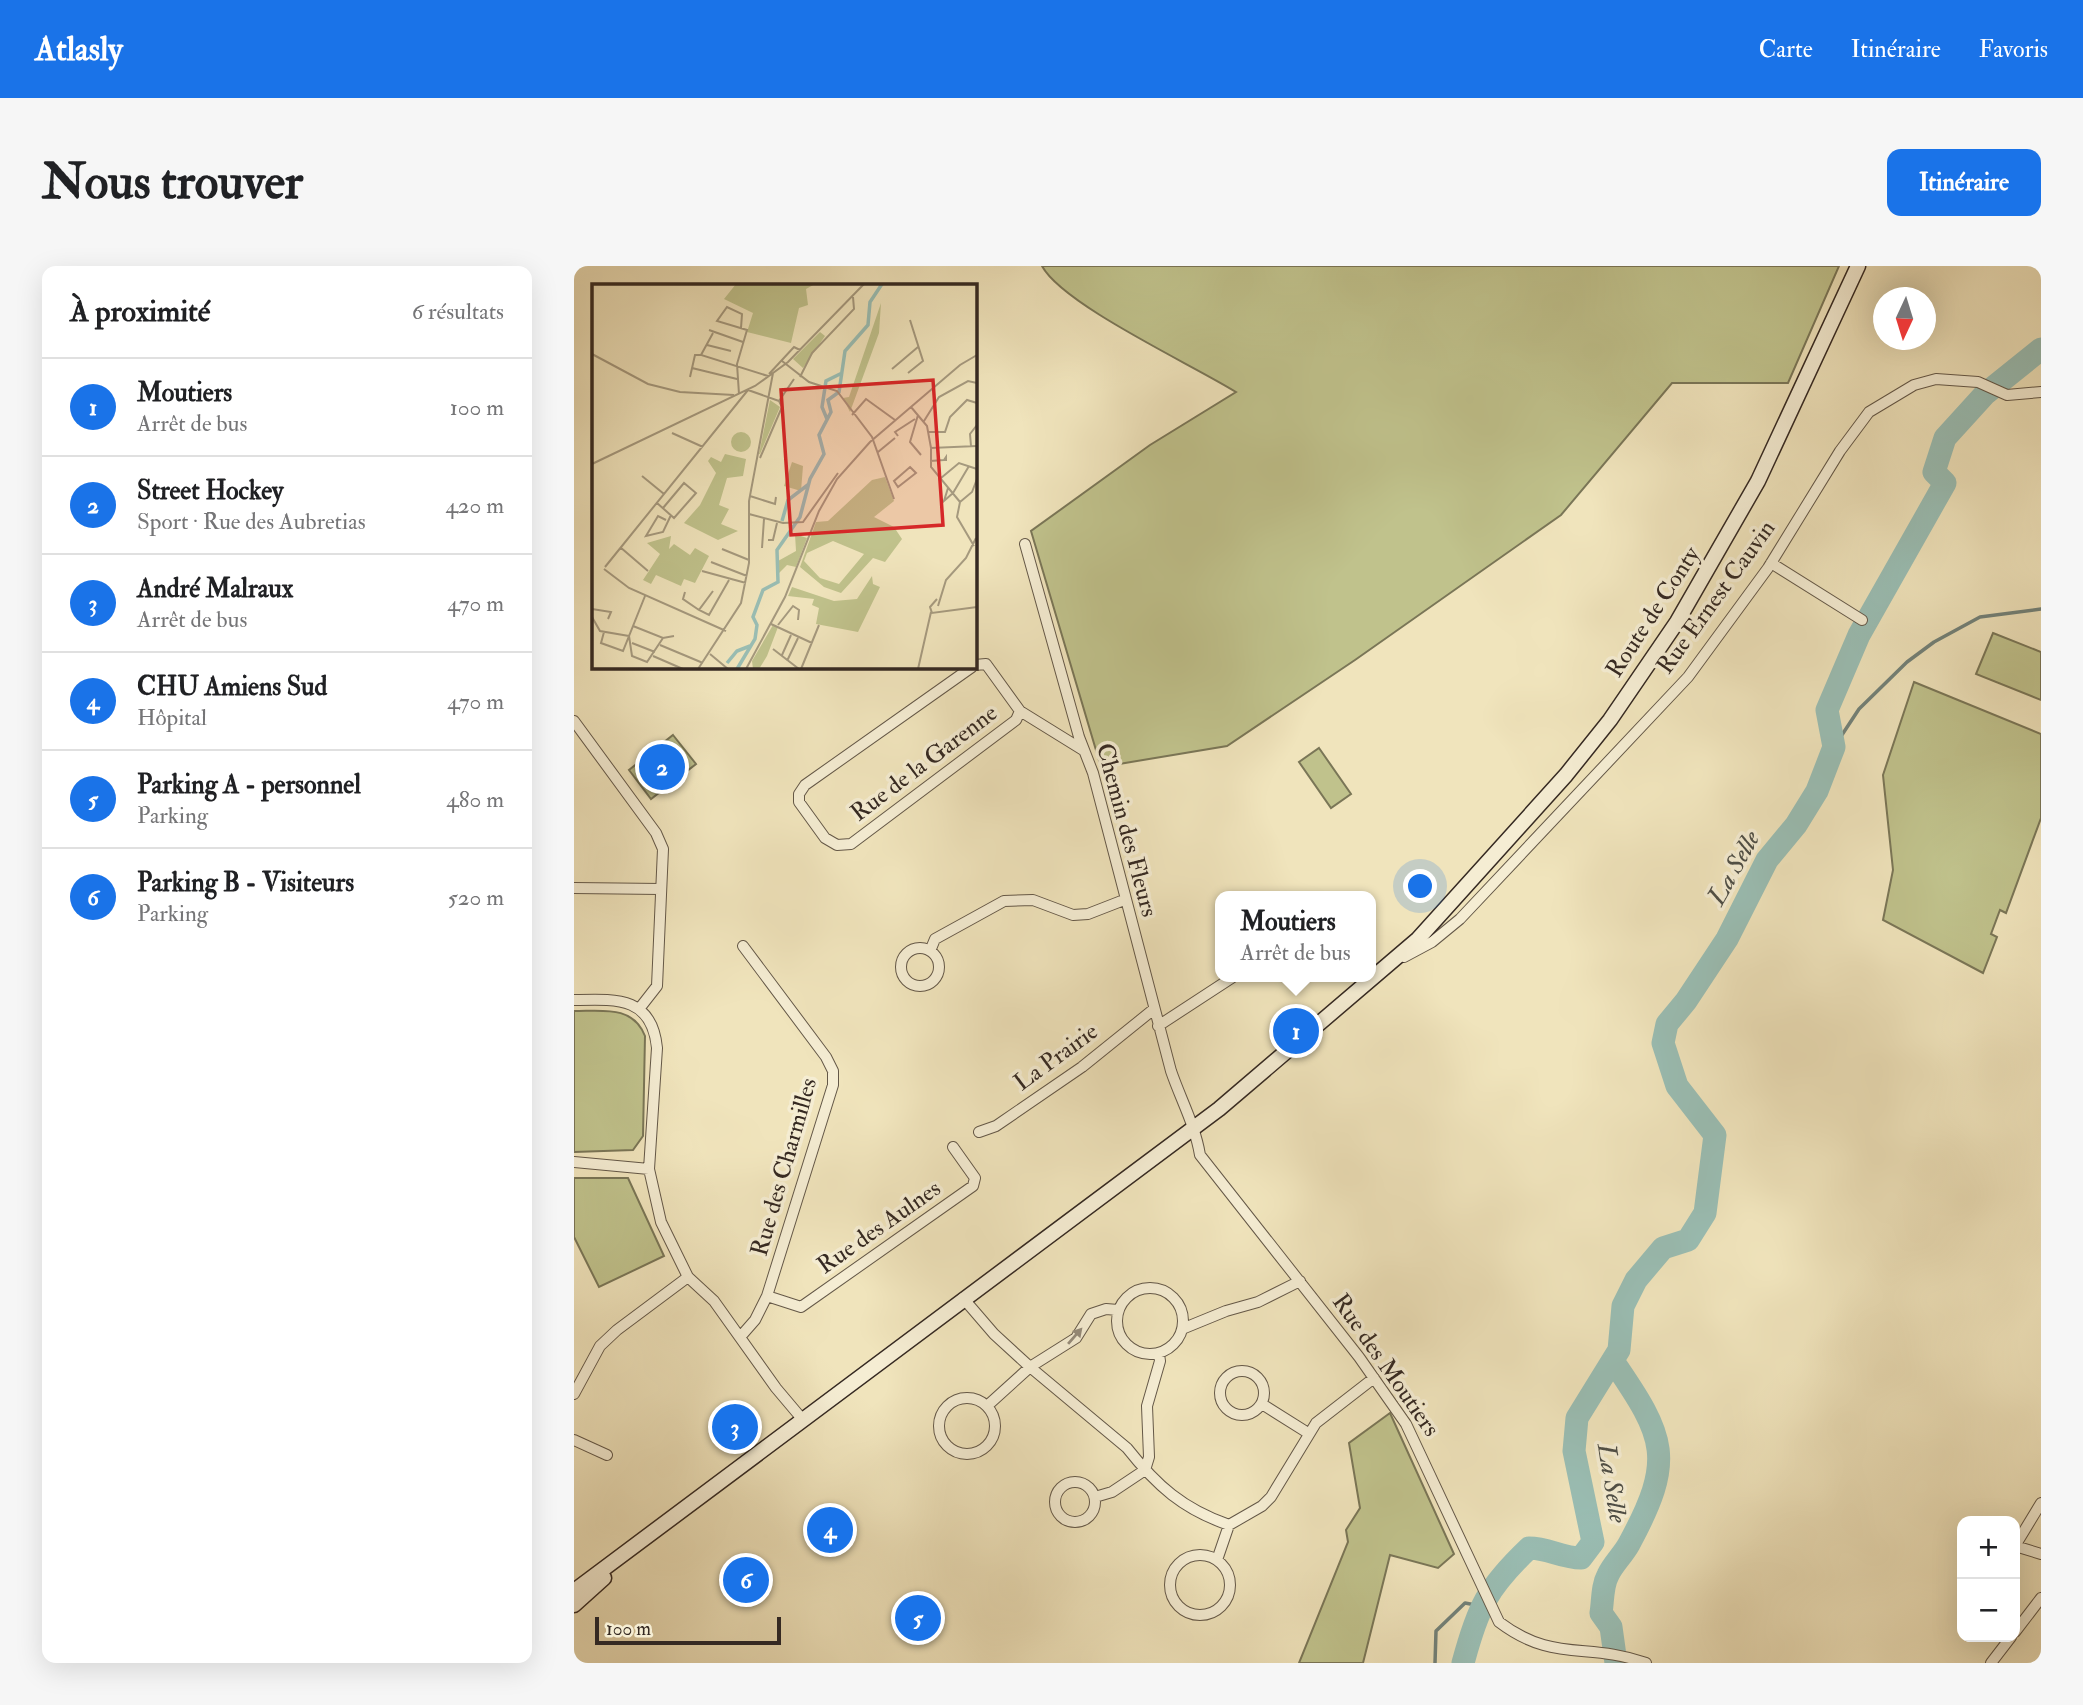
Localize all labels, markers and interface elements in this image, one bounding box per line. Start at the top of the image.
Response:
text: Atlasly [35,29,123,70]
text: Carte [1759,34,1813,65]
text: Itinéraire [1851,34,1941,65]
text: Favoris [1979,34,2048,65]
button: Itinéraire [1887,149,2041,216]
text: Nous trouver [42,152,303,213]
inset map [592,284,976,668]
north arrow [1873,287,1936,350]
text: À proximité [70,293,210,330]
text: 6 résultats [412,297,504,326]
text: Moutiers [137,377,232,409]
text: 1 [89,393,97,422]
text: 100 m [450,393,504,422]
text: Arrêt de bus [137,409,247,438]
text: Street Hockey [137,475,283,507]
text: 2 [87,491,99,520]
text: 420 m [445,491,504,520]
text: Sport · Rue des Aubretias [137,507,366,536]
street label: Rue Ernest Cauvin [1650,514,1782,680]
street label: Route de Conty [1599,540,1707,683]
text: André Malraux [137,573,293,605]
text: 3 [89,589,97,618]
text: 470 m [447,589,504,618]
text: Arrêt de bus [137,605,247,634]
text: CHU Amiens Sud [137,671,327,703]
text: 4 [87,687,99,716]
text: 470 m [447,687,504,716]
street label: Rue de la Garenne [844,698,1004,828]
text: Hôpital [137,703,207,732]
street label: Chemin des Fleurs [1089,740,1165,920]
pin: 2 [639,741,685,793]
text: Parking A - personnel [137,769,361,801]
text: 5 [88,785,98,814]
text: 480 m [446,785,504,814]
text: Parking [137,801,208,830]
water label: La Selle [1700,825,1768,912]
text: Parking B - Visiteurs [137,867,354,899]
your location [1403,869,1437,903]
text: 6 [87,883,99,912]
text: 520 m [448,883,504,912]
popup [1215,891,1376,982]
text: Parking [137,899,208,928]
text: Moutiers [1240,906,1336,938]
text: Arrêt de bus [1240,938,1351,967]
pin: 1 [1273,1005,1319,1057]
street label: La Prairie [1008,1016,1104,1098]
street label: Rue des Charmilles [744,1074,824,1260]
street label: Rue des Aulnes [811,1173,947,1281]
street label: Rue des Moutiers [1325,1288,1447,1442]
one-way arrow [1067,1327,1083,1345]
pin: 3 [712,1401,758,1453]
water label: La Selle [1590,1440,1634,1525]
pin: 4 [807,1504,853,1556]
map controls [1957,1516,2020,1642]
button: + [1957,1516,2020,1579]
pin: 6 [723,1554,769,1606]
button: − [1957,1579,2020,1642]
pin: 5 [895,1592,941,1644]
scale bar [595,1614,780,1646]
text: 100 m [606,1617,651,1641]

